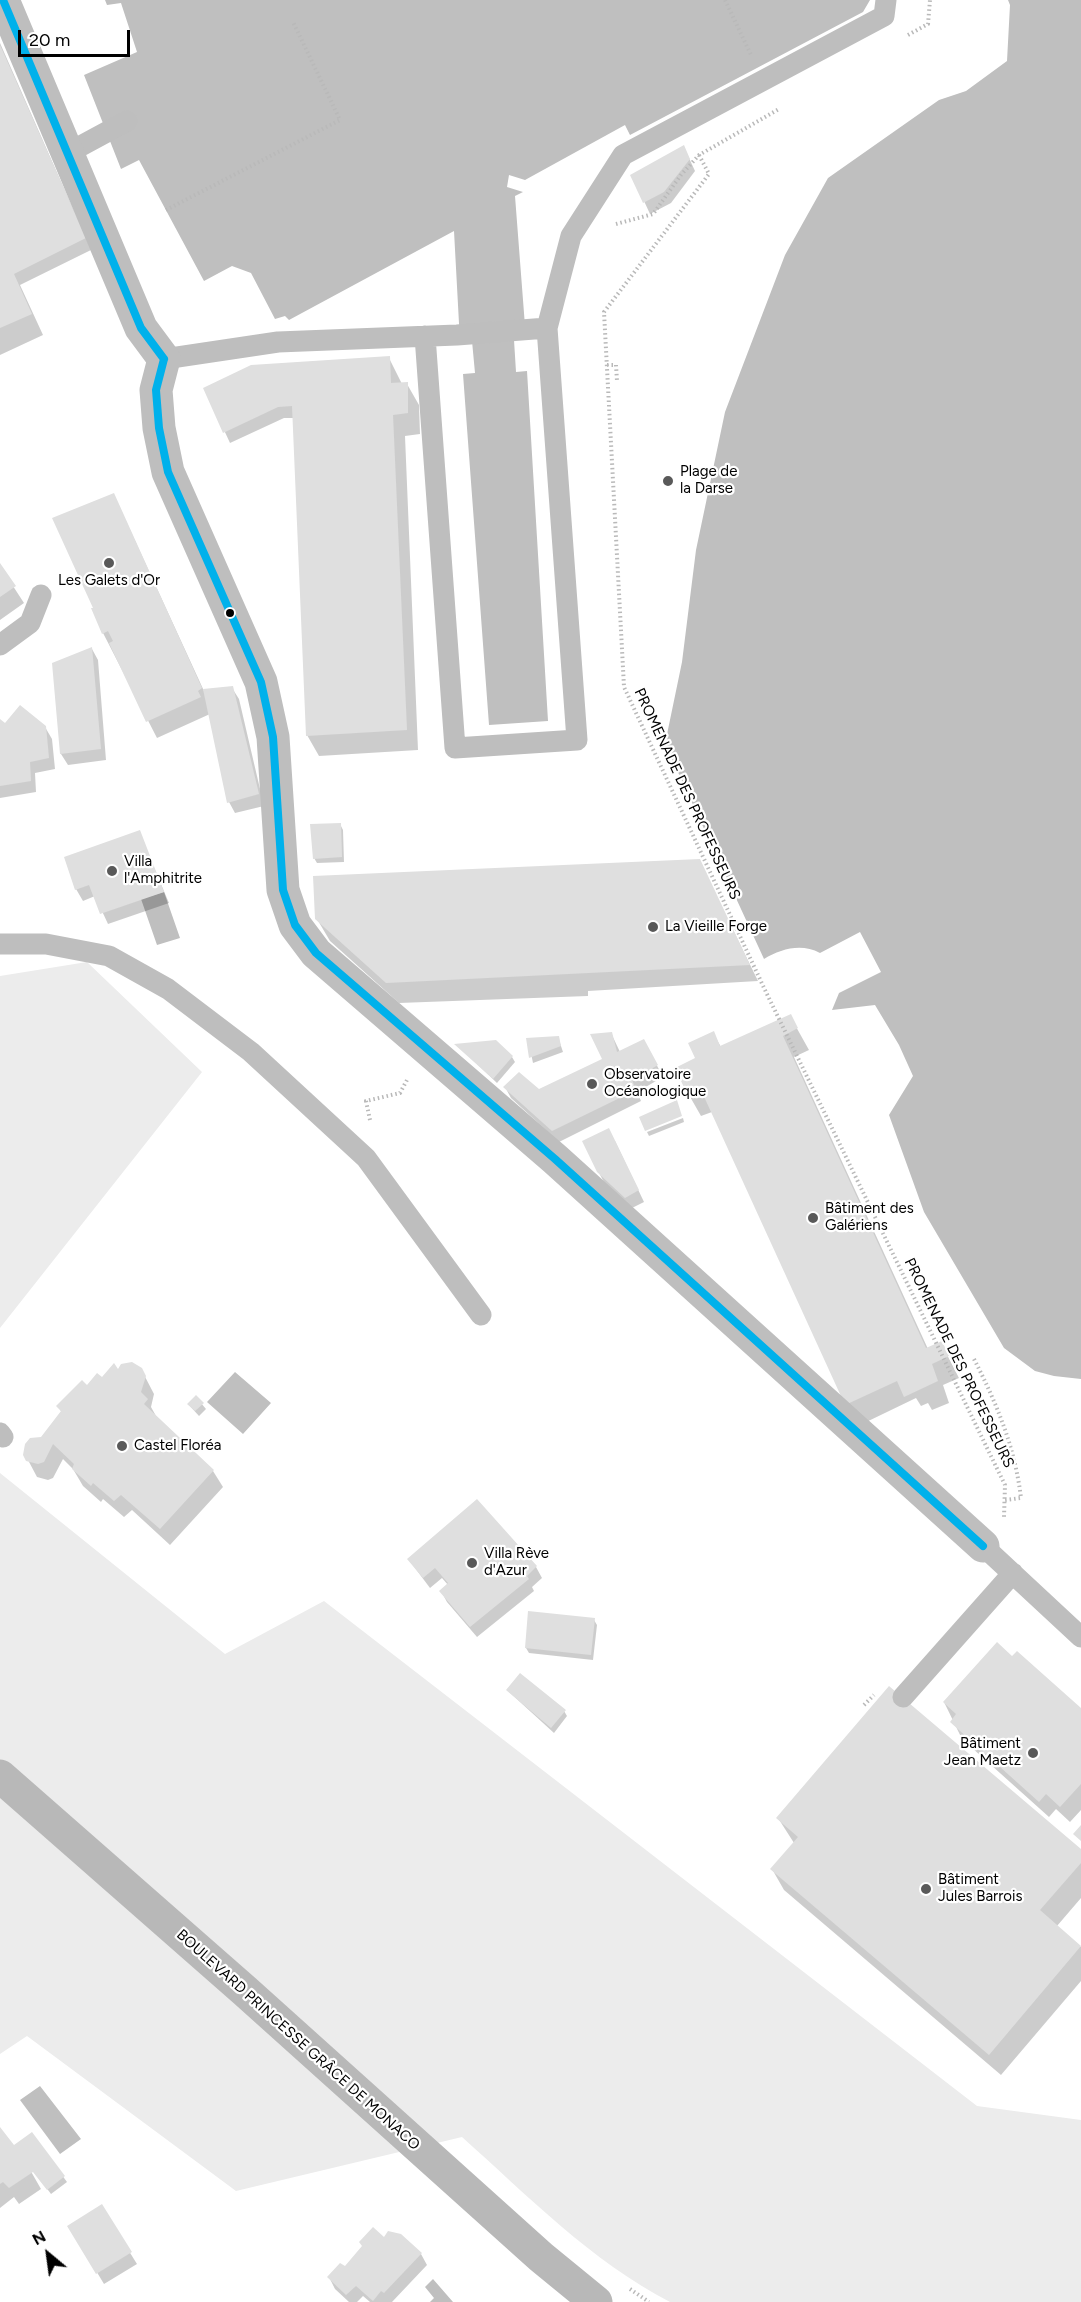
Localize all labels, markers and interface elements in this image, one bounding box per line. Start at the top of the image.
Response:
scale bar [21,18,134,56]
text: 20 m [29,29,70,51]
place label: Plage de la Darse [680,463,737,498]
marker: Plage de la Darse [661,474,675,488]
marker: Les Galets d'Or [102,556,116,570]
place label: Les Galets d'Or [58,572,160,590]
unlabelled marker [224,607,236,619]
street label: PROMENADE DES PROFESSEURS [630,685,744,903]
place label: Villa l'Amphitrite [124,853,202,888]
marker: Villa l'Amphitrite [105,864,119,878]
place label: La Vieille Forge [665,918,767,936]
marker: La Vieille Forge [646,920,660,934]
place label: Observatoire Océanologique [604,1066,706,1101]
marker: Observatoire Océanologique [585,1077,599,1091]
place label: Bâtiment des Galériens [825,1200,914,1235]
marker: Bâtiment des Galériens [806,1211,820,1225]
street label: PROMENADE DES PROFESSEURS [900,1255,1018,1471]
place label: Castel Floréa [134,1437,221,1455]
marker: Castel Floréa [115,1439,129,1453]
place label: Villa Rève d'Azur [484,1545,549,1580]
marker: Villa Rève d'Azur [465,1556,479,1570]
place label: Bâtiment Jean Maetz [944,1735,1021,1770]
marker: Bâtiment Jean Maetz [1026,1746,1040,1760]
place label: Bâtiment Jules Barrois [938,1871,1022,1906]
marker: Bâtiment Jules Barrois [919,1882,933,1896]
street label: BOULEVARD PRINCESSE GRÂCE DE MONACO [173,1926,423,2154]
north arrow [18,2224,78,2284]
text: N [29,2227,49,2249]

